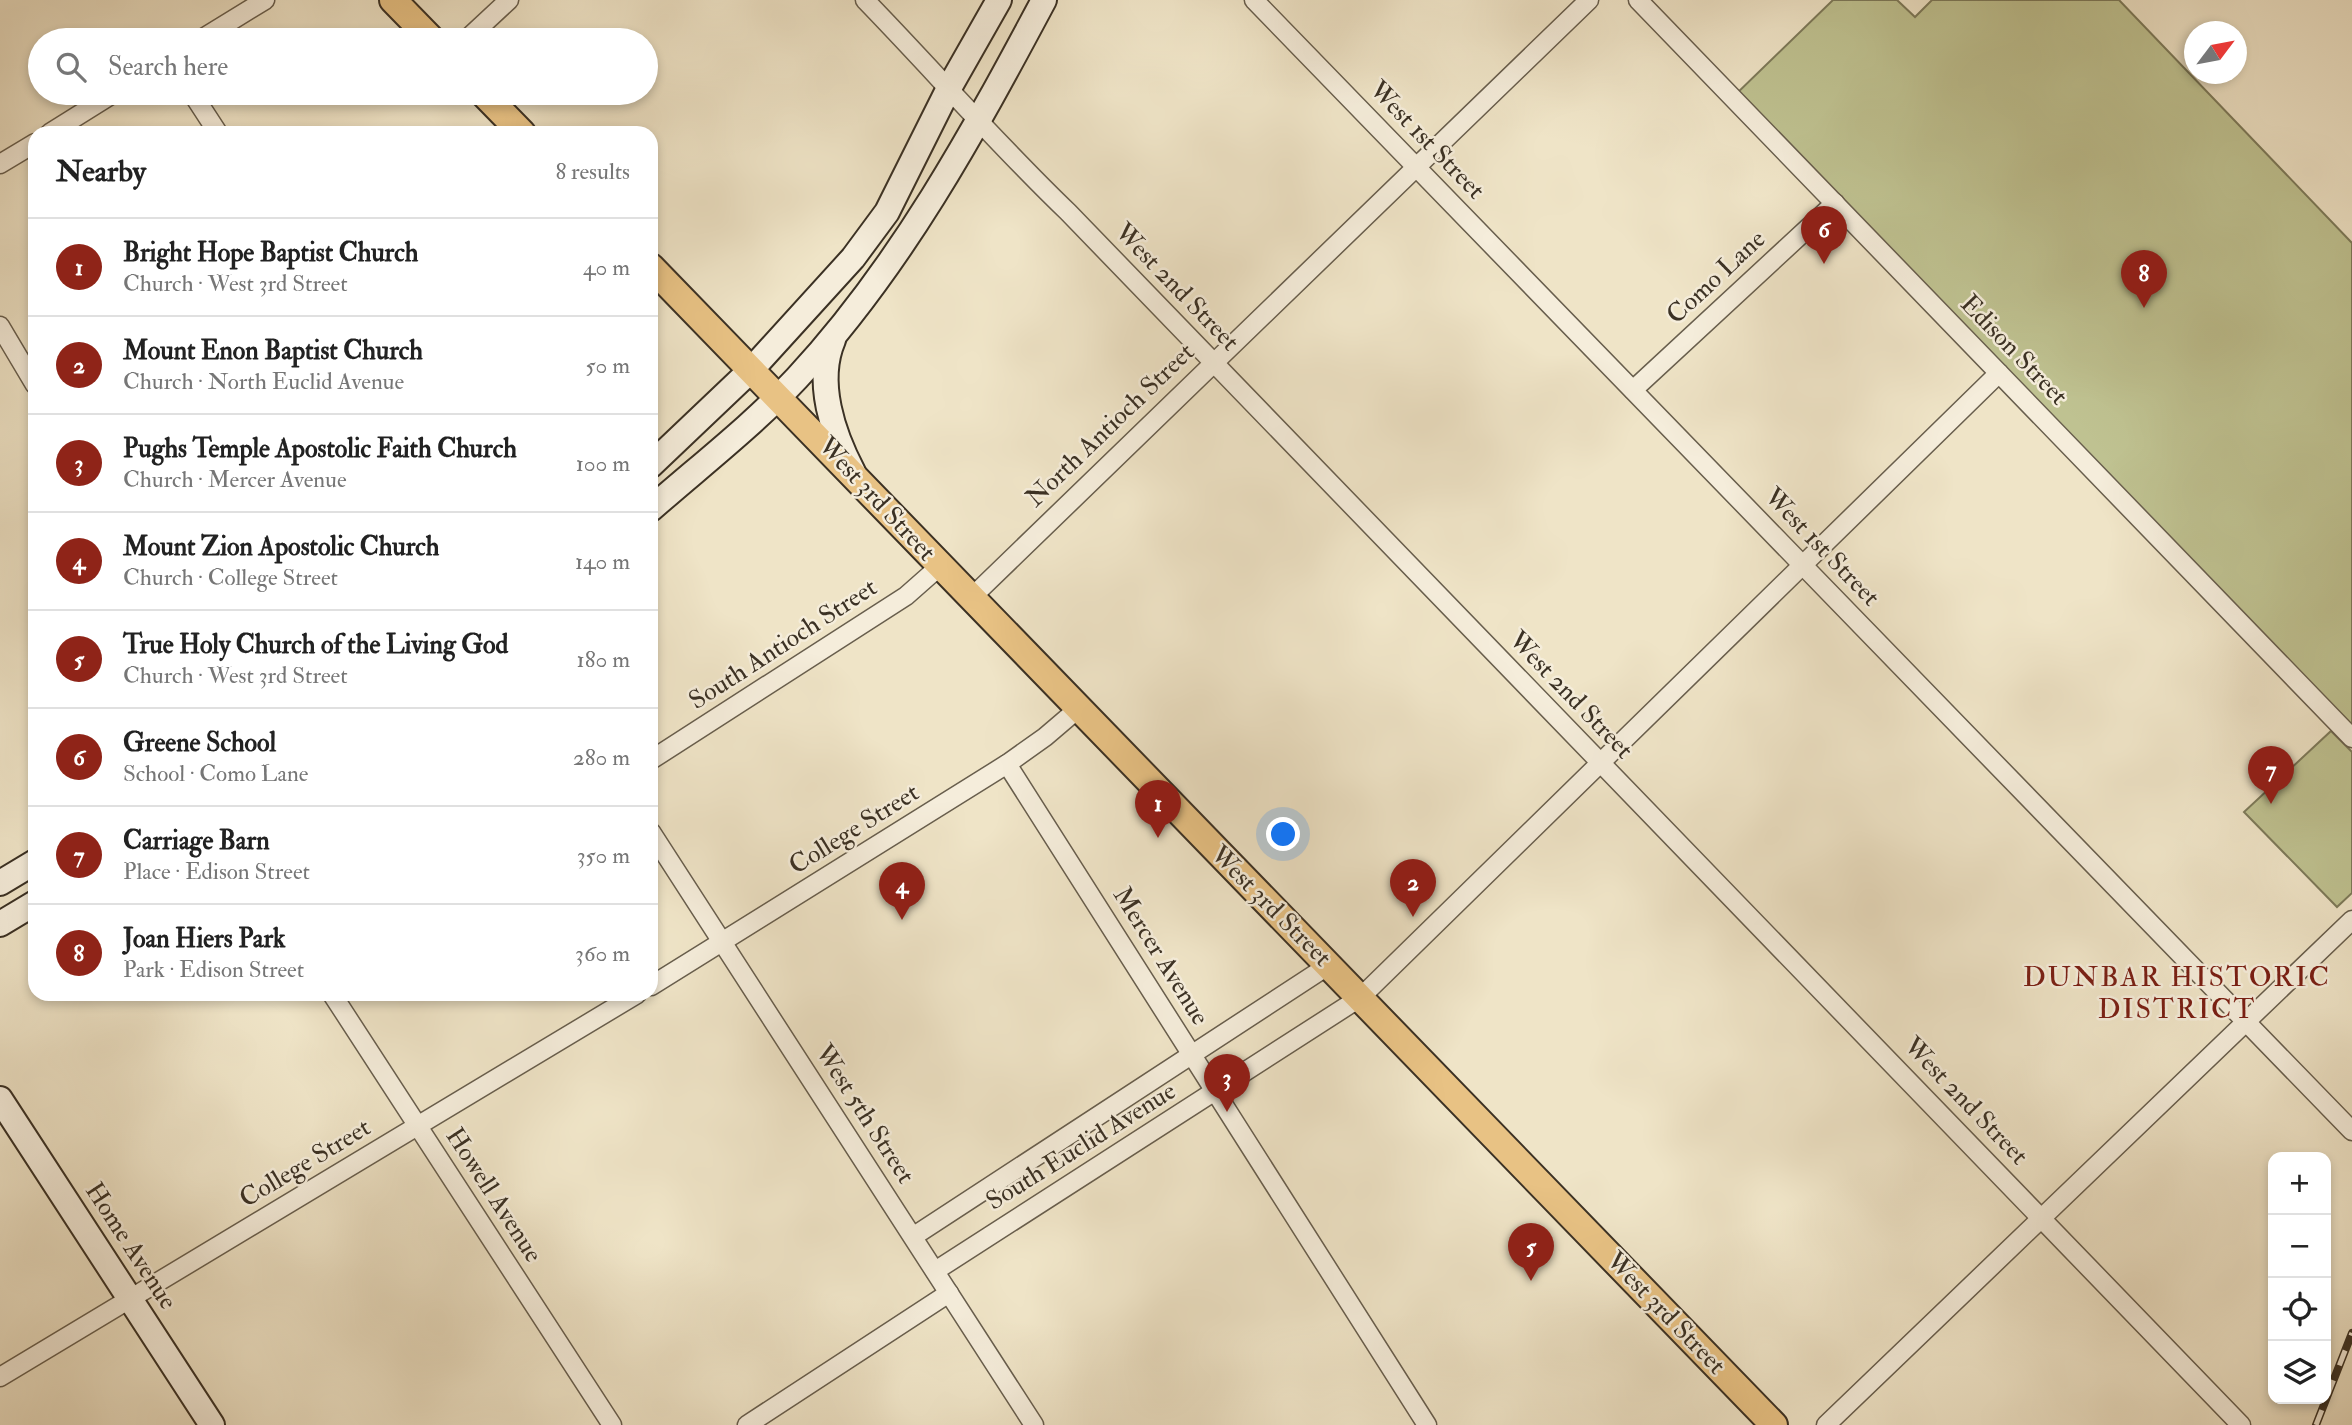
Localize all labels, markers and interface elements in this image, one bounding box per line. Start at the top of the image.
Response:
north arrow [2184,21,2247,84]
search box [28,28,658,105]
icon: search [52,48,90,86]
text: Search here [108,51,228,83]
street label: West 1st Street [1362,73,1491,206]
text: Nearby [56,153,146,190]
text: 8 results [555,157,630,186]
pin: 6 [1801,206,1847,264]
street label: West 2nd Street [1107,216,1246,358]
street label: Como Lane [1660,223,1772,331]
text: Bright Hope Baptist Church [123,237,418,269]
pin: 8 [2121,250,2167,308]
text: 1 [75,253,83,282]
text: 40 m [583,253,630,282]
text: Church · West 3rd Street [123,269,348,298]
street label: Edison Street [1953,288,2075,412]
text: Mount Enon Baptist Church [123,335,423,367]
street label: North Antioch Street [1019,336,1201,514]
text: 2 [73,351,85,380]
text: 50 m [586,351,630,380]
text: Church · North Euclid Avenue [123,367,404,396]
street label: West 3rd Street [811,429,943,568]
text: Pughs Temple Apostolic Faith Church [123,433,517,465]
text: 3 [75,449,83,478]
text: 100 m [576,449,630,478]
text: Church · Mercer Avenue [123,465,347,494]
street label: West 1st Street [1757,480,1886,613]
text: Mount Zion Apostolic Church [123,531,439,563]
text: 4 [73,547,85,576]
text: 140 m [575,547,630,576]
text: Church · College Street [123,563,338,592]
street label: South Antioch Street [683,571,883,717]
street label: West 2nd Street [1501,624,1640,766]
text: True Holy Church of the Living God [123,629,508,661]
text: 5 [74,645,84,674]
text: 180 m [577,645,630,674]
text: Church · West 3rd Street [123,661,348,690]
text: Greene School [123,727,276,759]
text: 6 [73,743,85,772]
text: 280 m [573,743,630,772]
pin: 7 [2248,746,2294,804]
text: School · Como Lane [123,759,308,788]
street label: College Street [783,776,925,882]
pin: 1 [1135,780,1181,838]
your location [1266,817,1300,851]
text: Carriage Barn [123,825,270,857]
street label: West 3rd Street [1203,838,1338,973]
text: 7 [74,841,84,870]
text: 350 m [577,841,630,870]
text: Place · Edison Street [123,857,310,886]
pin: 2 [1390,859,1436,917]
pin: 4 [879,862,925,920]
street label: Mercer Avenue [1106,881,1216,1031]
text: Joan Hiers Park [123,923,286,955]
text: 8 [74,939,84,968]
text: 360 m [575,939,630,968]
text: Park · Edison Street [123,955,304,984]
district label: DUNBAR HISTORIC DISTRICT [2023,960,2331,1027]
street label: West 2nd Street [1896,1030,2035,1172]
street label: West 5th Street [808,1038,922,1190]
pin: 3 [1204,1054,1250,1112]
street label: South Euclid Avenue [980,1075,1182,1217]
street label: College Street [234,1111,376,1215]
street label: Howell Avenue [439,1122,549,1268]
map controls [2268,1152,2331,1404]
button: + [2268,1152,2331,1215]
street label: Home Avenue [78,1176,184,1316]
button: − [2268,1215,2331,1278]
pin: 5 [1508,1223,1554,1281]
street label: West 3rd Street [1599,1244,1732,1381]
button: locate [2268,1278,2331,1341]
button: layers [2268,1341,2331,1404]

